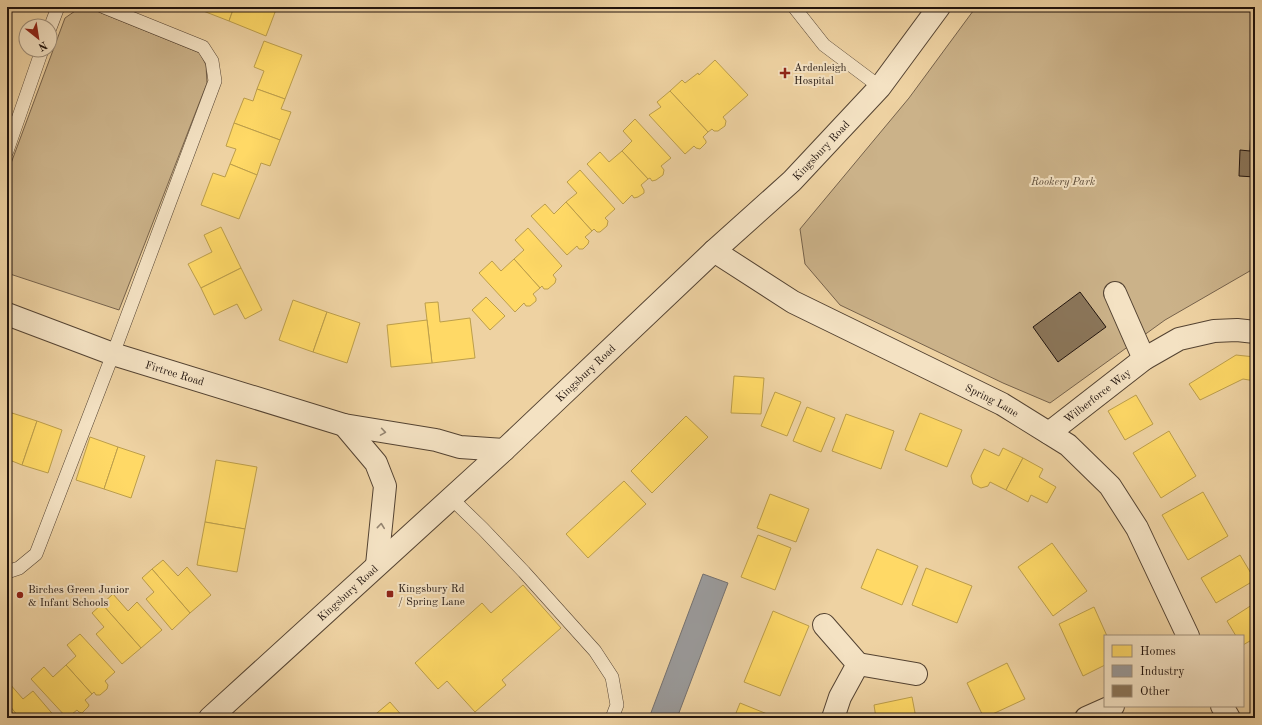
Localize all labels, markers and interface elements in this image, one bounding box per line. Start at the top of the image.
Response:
north arrow [18,18,58,58]
text: N [35,38,49,53]
place label: Ardenleigh Hospital [794,63,847,87]
marker: Ardenleigh Hospital [779,67,791,79]
street label: Kingsbury Road [791,119,853,183]
park label: Rookery Park [1030,177,1096,188]
street label: Kingsbury Road [555,343,619,405]
street label: Firtree Road [144,360,205,389]
street label: Wilberforce Way [1063,367,1134,426]
street label: Spring Lane [963,383,1020,420]
one-way arrow [380,427,386,436]
one-way arrow [376,523,385,529]
street label: Kingsbury Road [316,563,381,624]
place label: Kingsbury Rd / Spring Lane [398,584,465,608]
place label: Birches Green Junior & Infant Schools [28,585,130,609]
marker: Kingsbury Rd / Spring Lane [385,589,395,599]
marker: Birches Green Junior & Infant Schools [15,590,25,600]
legend [1104,635,1244,707]
text: Homes [1140,646,1176,658]
text: Industry [1140,666,1185,678]
text: Other [1140,686,1170,698]

